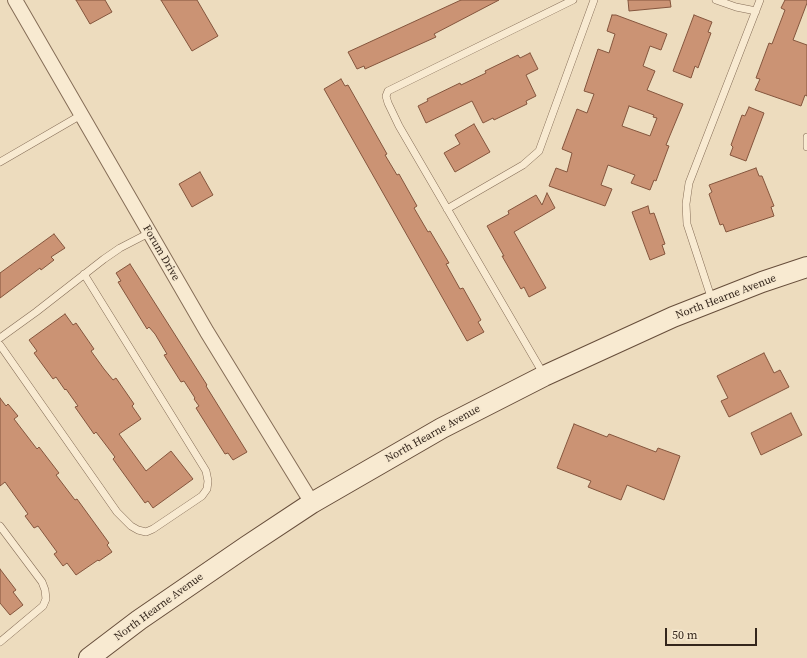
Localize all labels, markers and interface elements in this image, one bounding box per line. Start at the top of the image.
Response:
street label: Forum Drive [140,223,182,283]
street label: North Hearne Avenue [674,272,778,322]
street label: North Hearne Avenue [383,402,483,466]
street label: North Hearne Avenue [112,570,206,644]
scale bar [667,620,759,646]
text: 50 m [672,627,698,643]

